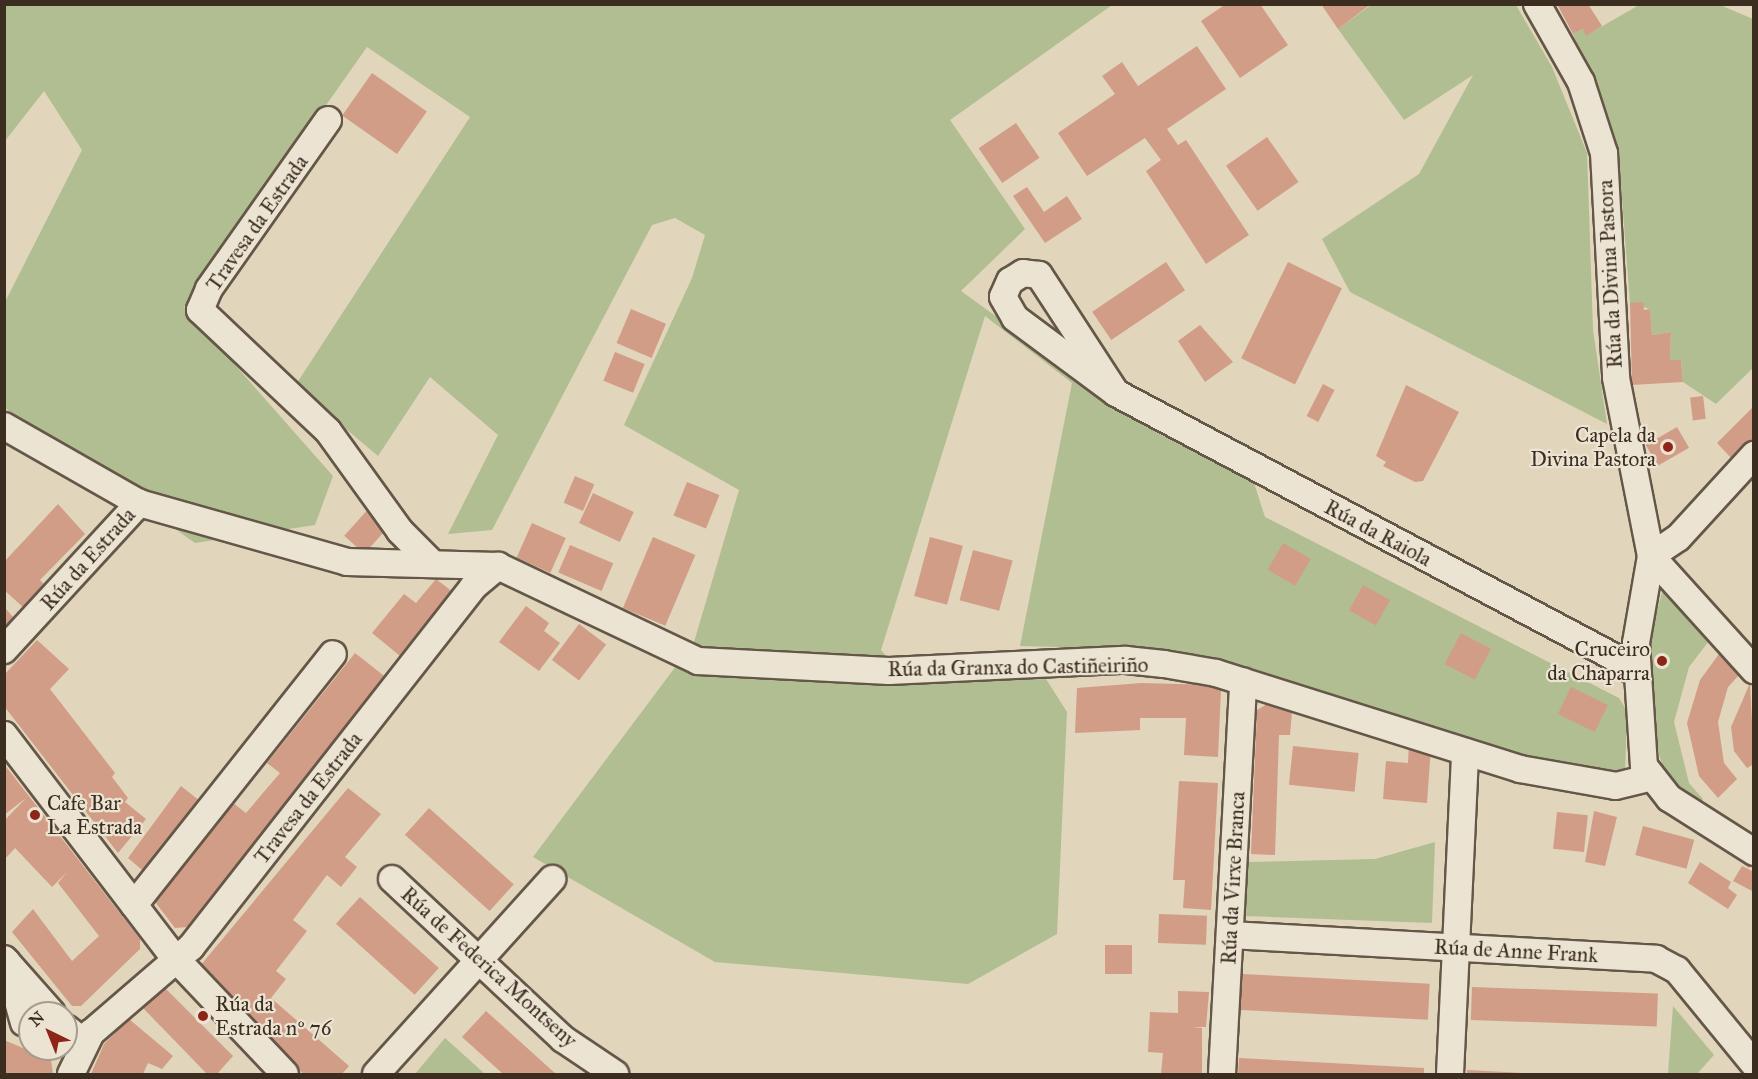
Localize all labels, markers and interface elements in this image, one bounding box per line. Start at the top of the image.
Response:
street label: Travesa da Estrada [201,150,313,296]
street label: Rúa da Divina Pastora [1592,179,1628,369]
place label: Capela da Divina Pastora [1530,422,1656,472]
marker: Capela da Divina Pastora [1661,440,1675,454]
street label: Rúa da Raiola [1320,494,1436,572]
street label: Rúa da Estrada [35,502,141,616]
place label: Cruceiro da Chaparra [1547,636,1650,686]
street label: Rúa da Granxa do Castiñeiriño [887,652,1149,682]
marker: Cruceiro da Chaparra [1655,654,1669,668]
street label: Travesa da Estrada [249,727,367,869]
place label: Cafe Bar La Estrada [47,790,142,840]
street label: Rúa da Virxe Branca [1216,791,1250,965]
marker: Cafe Bar La Estrada [28,808,42,822]
street label: Rúa de Federica Montseny [396,881,582,1053]
street label: Rúa de Anne Frank [1433,934,1599,968]
place label: Rúa da Estrada nº 76 [215,991,331,1041]
north arrow [18,1001,78,1061]
text: N [25,1007,48,1031]
marker: Rúa da Estrada nº 76 [196,1009,210,1023]

